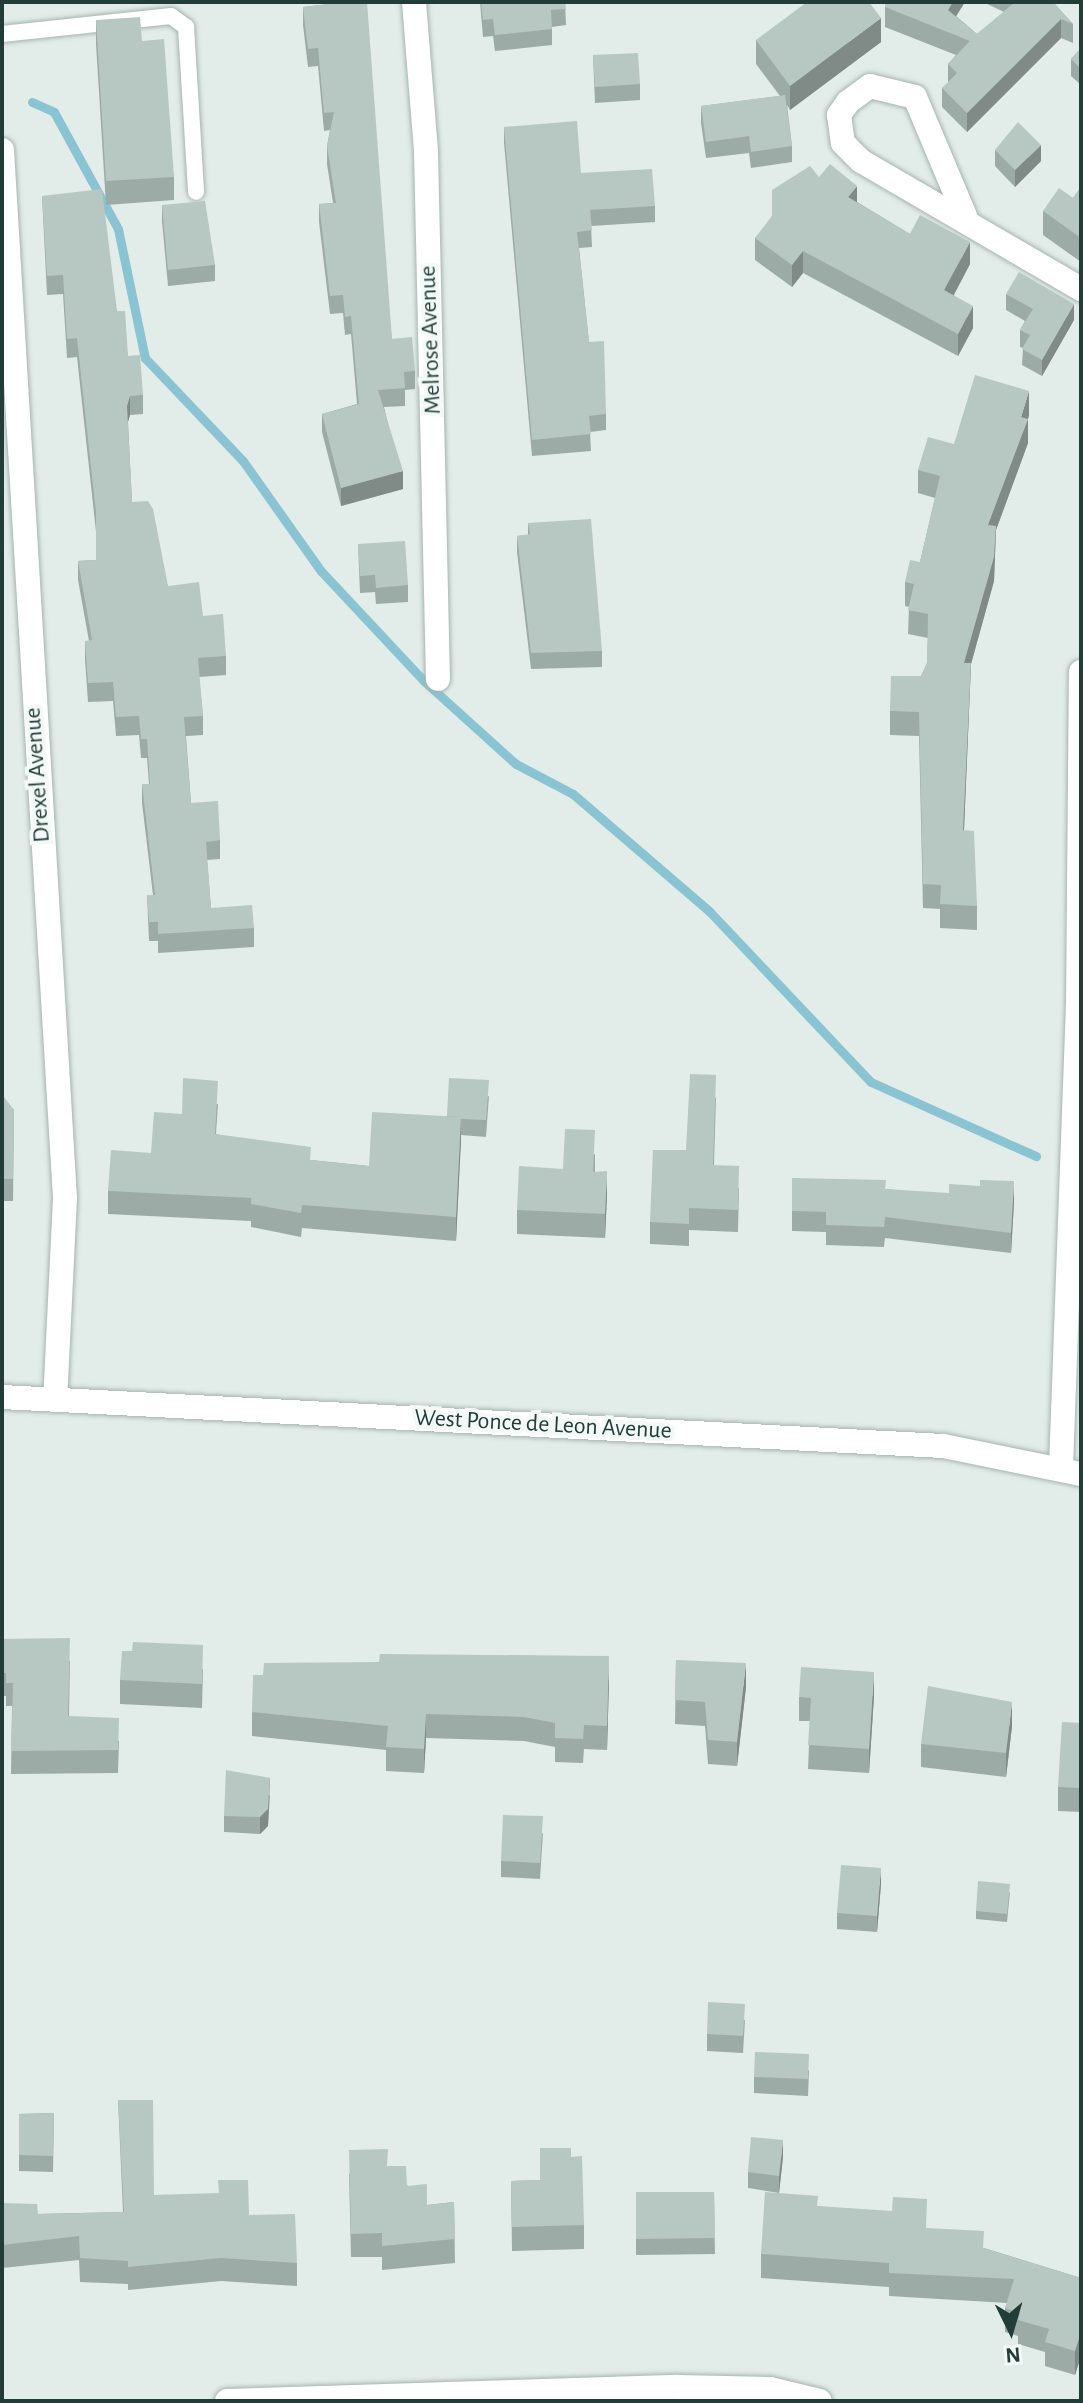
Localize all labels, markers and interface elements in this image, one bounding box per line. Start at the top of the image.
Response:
street label: Melrose Avenue [414,265,448,415]
street label: Drexel Avenue [19,707,57,843]
street label: West Ponce de Leon Avenue [414,1404,672,1446]
north arrow [971,2291,1051,2371]
text: N [1005,2343,1022,2367]

